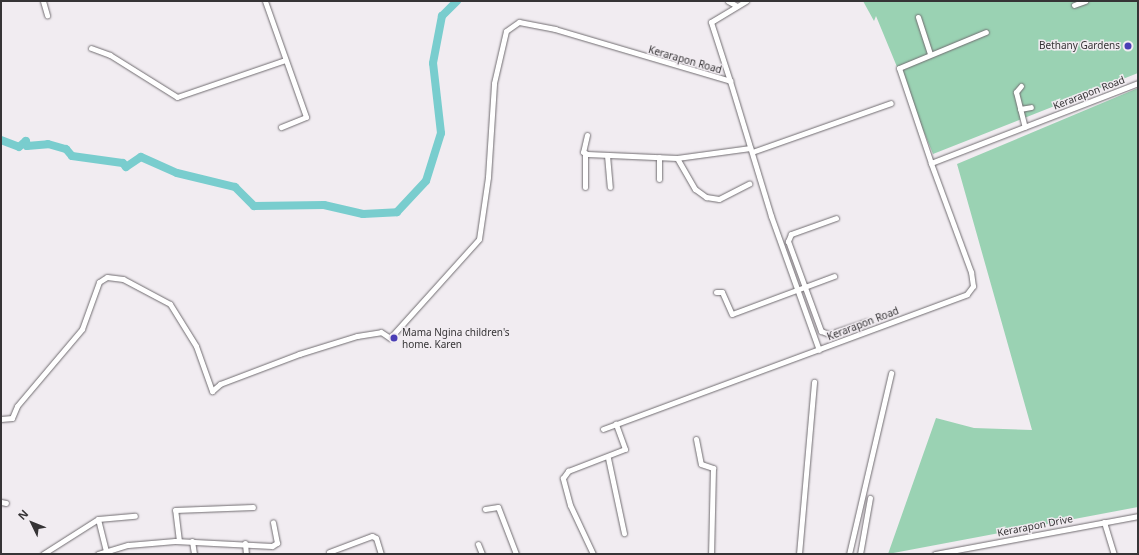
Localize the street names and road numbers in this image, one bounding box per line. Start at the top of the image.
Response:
street label: Kerarapon Road [647,44,723,76]
street label: Kerarapon Road [1051,74,1127,112]
street label: Kerarapon Road [825,305,901,343]
street label: Kerarapon Drive [996,513,1074,539]

